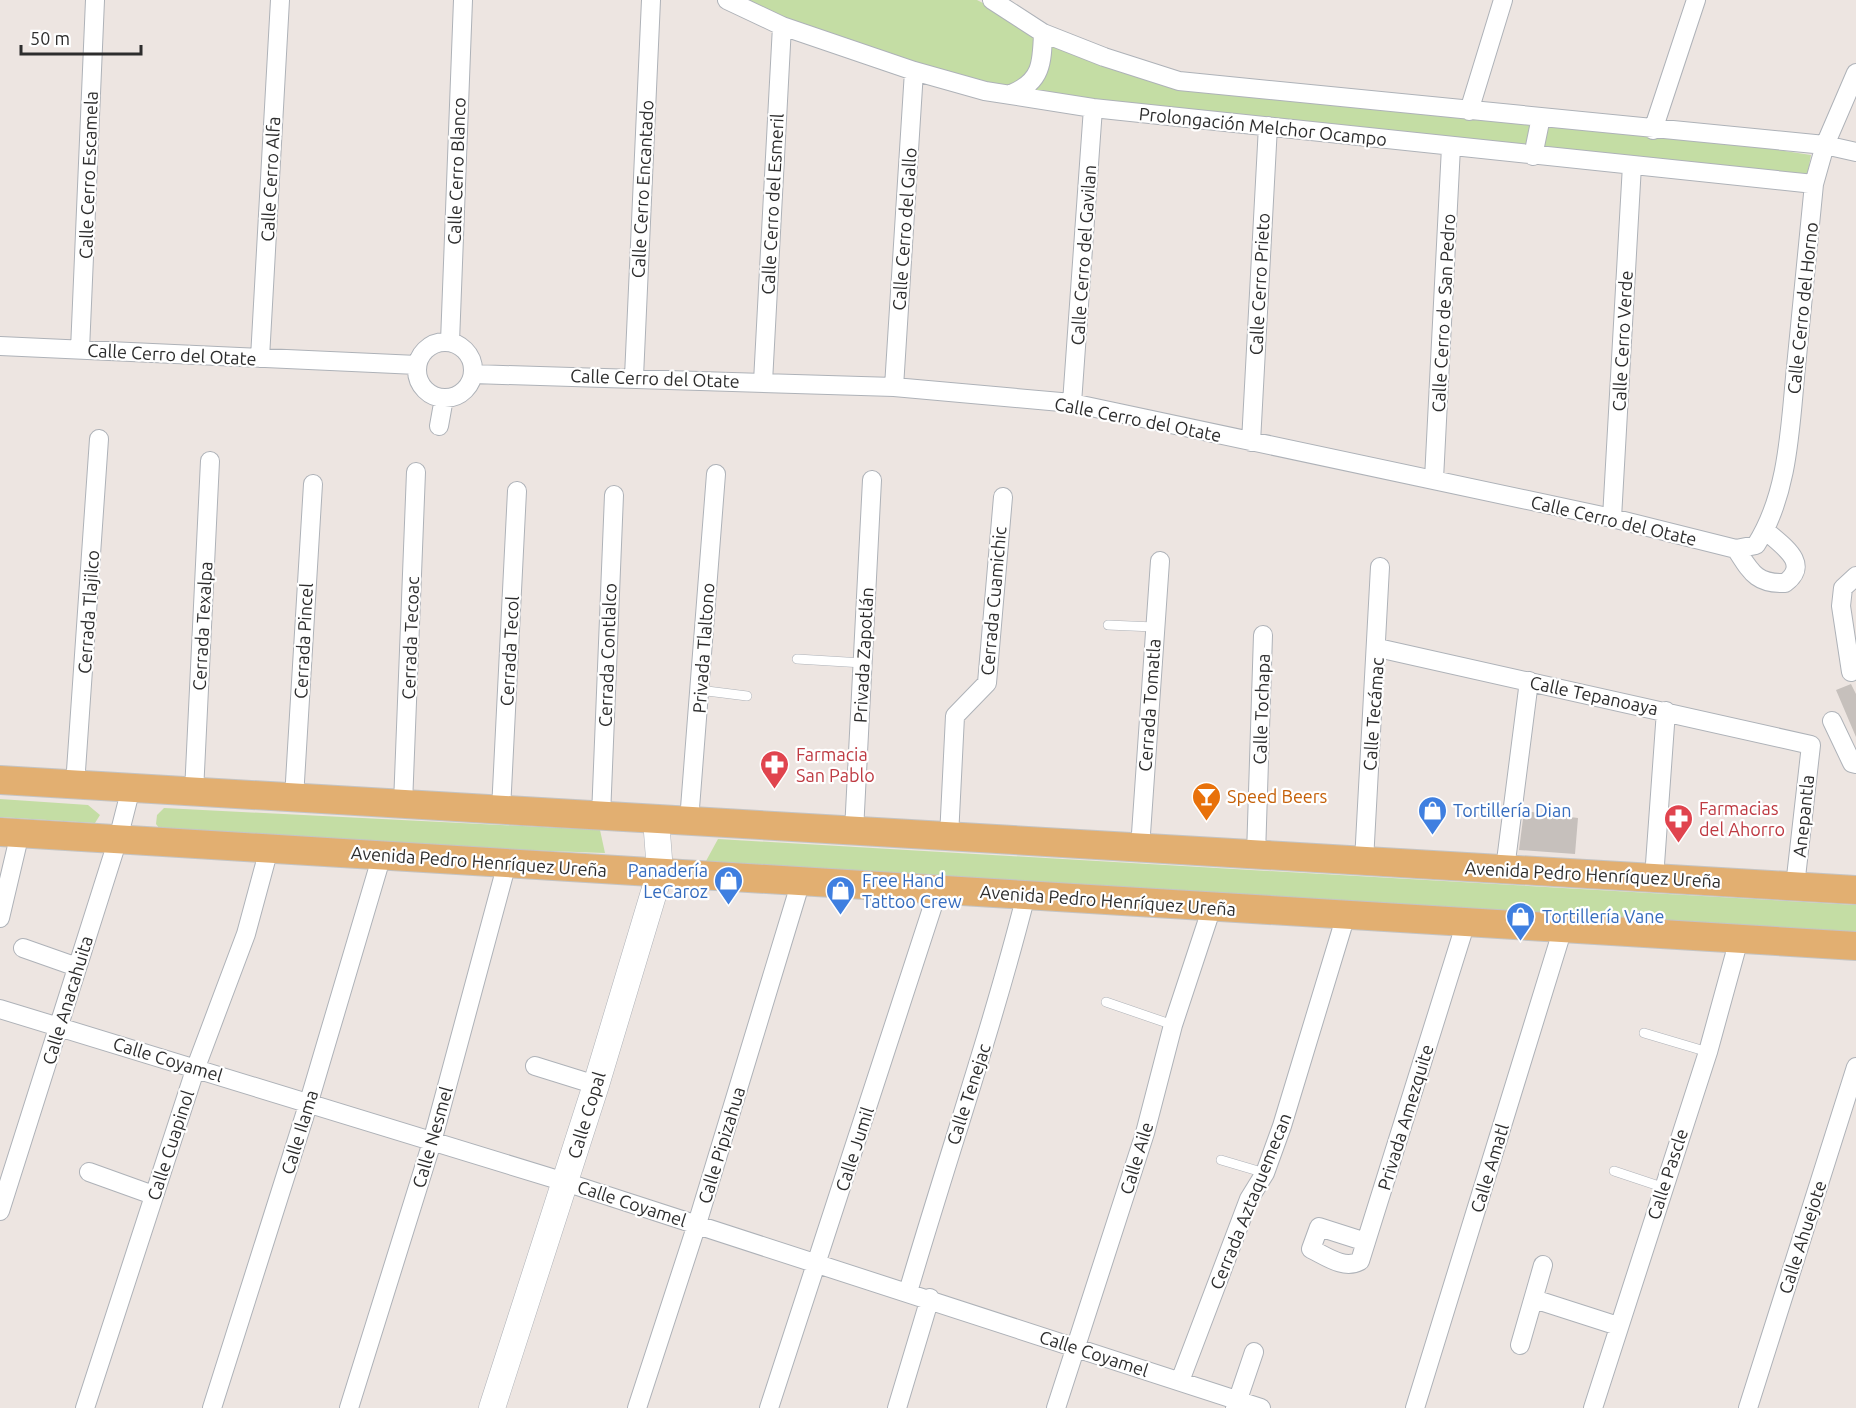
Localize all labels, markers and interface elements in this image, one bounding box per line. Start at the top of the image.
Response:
scale bar [21,18,141,56]
text: 50 m [30,28,70,48]
street label: Calle Cerro Escamela [75,91,101,259]
street label: Calle Cerro Blanco [443,97,469,245]
street label: Calle Cerro Encantado [627,99,657,279]
street label: Prolongación Melchor Ocampo [1138,103,1388,149]
street label: Calle Cerro del Esmeril [757,113,787,295]
street label: Calle Cerro Alfa [257,116,283,242]
street label: Calle Cerro del Gallo [888,147,920,311]
street label: Calle Cerro del Gavilan [1067,164,1099,346]
street label: Calle Cerro Prieto [1245,212,1273,356]
street label: Calle Cerro de San Pedro [1428,213,1458,413]
street label: Calle Cerro del Horno [1783,221,1821,395]
street label: Calle Cerro Verde [1608,270,1636,412]
street label: Calle Cerro del Otate [87,340,257,368]
street label: Calle Cerro del Otate [570,365,740,391]
street label: Calle Cerro del Otate [1053,393,1223,445]
street label: Calle Cerro del Otate [1529,491,1699,549]
street label: Cerrada Cuamichic [977,526,1009,676]
street label: Cerrada Tlajilco [74,549,102,675]
street label: Cerrada Texalpa [189,561,215,691]
street label: Cerrada Tecoac [398,576,422,700]
street label: Cerrada Pincel [290,582,316,700]
street label: Privada Tlaltono [688,582,718,714]
street label: Cerrada Contlalco [594,583,620,727]
street label: Privada Zapotlán [849,587,877,723]
street label: Cerrada Tecol [496,595,522,707]
street label: Cerrada Tomatla [1134,638,1164,772]
street label: Calle Tochapa [1249,653,1273,765]
street label: Calle Tecámac [1359,657,1387,771]
street label: Calle Tepanoaya [1528,672,1660,718]
place label: Farmacia San Pablo [796,744,875,785]
pharmacy icon: Farmacia San Pablo [759,748,791,790]
street label: Anepantla [1789,774,1817,858]
bar icon: Speed Beers [1190,780,1222,822]
place label: Speed Beers [1227,786,1328,806]
shop icon: Tortillería Dian [1416,794,1448,836]
place label: Farmacias del Ahorro [1699,798,1785,839]
place label: Tortillería Dian [1453,800,1572,820]
pharmacy icon: Farmacias del Ahorro [1662,802,1694,844]
street label: Avenida Pedro Henríquez Ureña [350,842,608,880]
street label: Avenida Pedro Henríquez Ureña [1464,857,1722,891]
place label: Panadería LeCaroz [628,860,708,901]
shop icon: Panadería LeCaroz [713,864,745,906]
place label: Free Hand Tattoo Crew [862,870,962,911]
shop icon: Free Hand Tattoo Crew [825,874,857,916]
street label: Avenida Pedro Henríquez Ureña [979,881,1237,919]
shop icon: Tortillería Vane [1505,900,1537,942]
place label: Tortillería Vane [1542,906,1664,926]
street label: Calle Anacahuita [38,933,96,1067]
street label: Calle Coyamel [111,1033,225,1085]
street label: Calle Tenejac [942,1041,994,1147]
street label: Privada Amezquite [1373,1042,1437,1192]
street label: Calle Copal [563,1069,609,1161]
street label: Calle Nesmel [408,1084,456,1190]
street label: Calle Pipizahua [694,1084,748,1206]
street label: Calle Cuapinol [143,1087,197,1203]
street label: Calle Ilama [277,1087,321,1177]
street label: Calle Jumil [831,1104,877,1194]
street label: Cerrada Aztaquemecan [1205,1110,1295,1292]
street label: Calle Aile [1116,1119,1156,1197]
street label: Calle Amatl [1466,1121,1512,1215]
street label: Calle Pascle [1643,1126,1691,1222]
street label: Calle Coyamel [575,1176,689,1230]
street label: Calle Ahuejote [1774,1178,1830,1296]
street label: Calle Coyamel [1037,1326,1151,1380]

